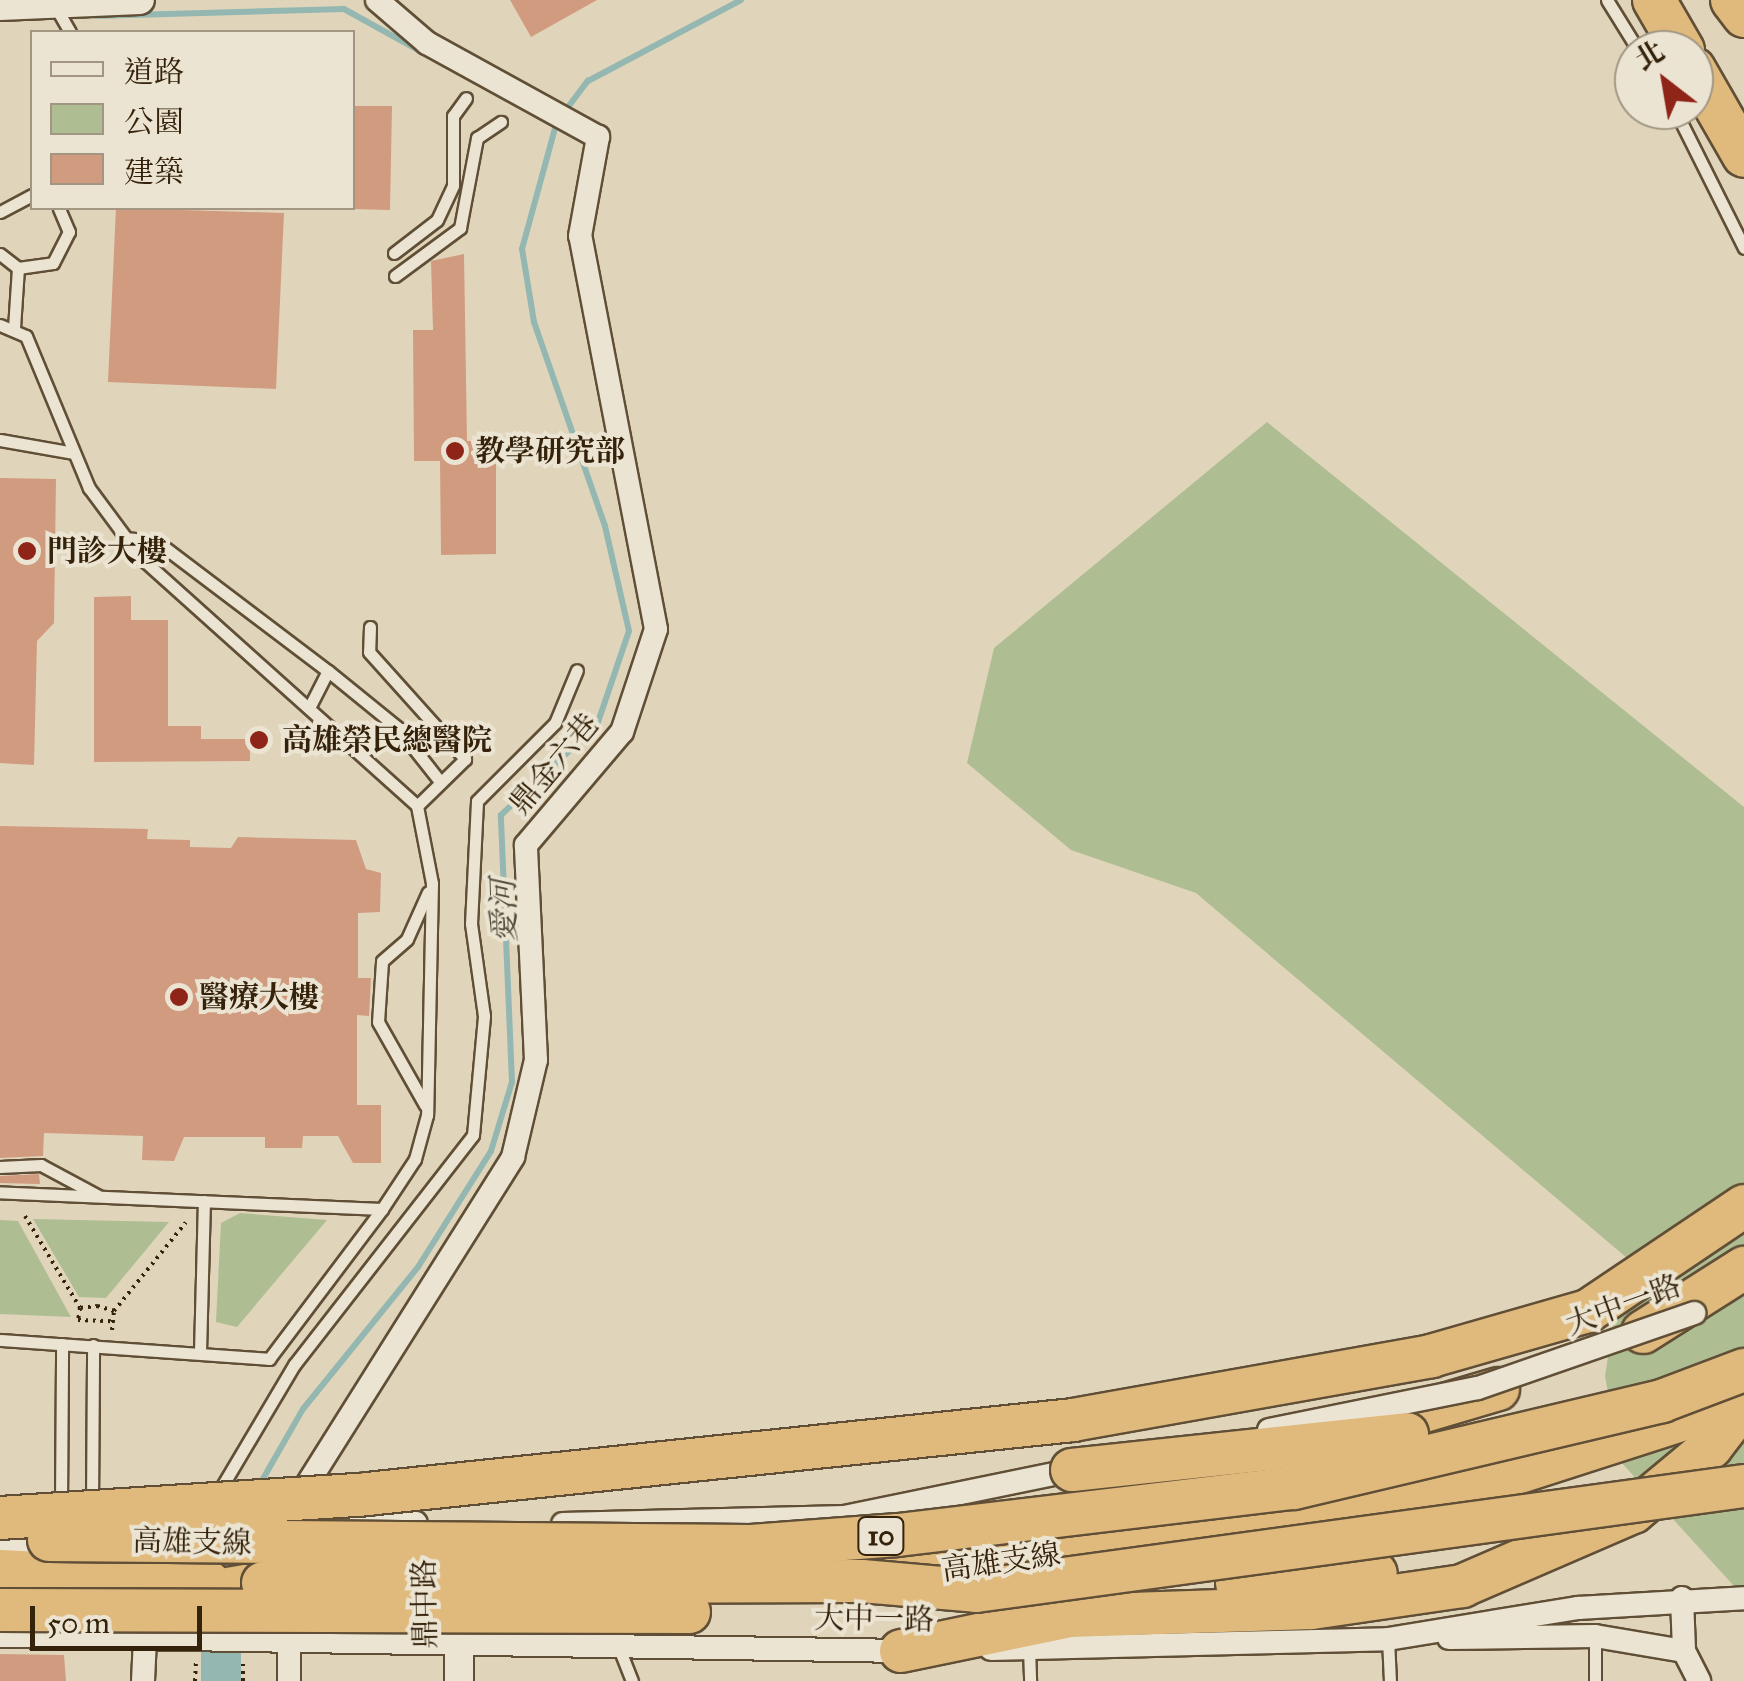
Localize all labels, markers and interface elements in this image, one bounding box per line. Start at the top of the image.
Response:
legend [30,30,355,210]
north arrow [1614,30,1714,130]
text: 北 [1628,33,1670,78]
text: 道路 [124,54,184,90]
text: 公園 [124,104,184,140]
text: 建築 [124,154,184,190]
place label: 教學研究部 [475,433,625,469]
marker: 教學研究部 [444,440,466,462]
place label: 門診大樓 [47,533,167,569]
marker: 門診大樓 [16,540,38,562]
street label: 鼎金六巷 [502,706,606,822]
place label: 高雄榮民總醫院 [282,722,492,758]
marker: 高雄榮民總醫院 [246,727,272,753]
water label: 愛河 [485,878,525,944]
place label: 醫療大樓 [199,979,319,1015]
marker: 醫療大樓 [168,986,190,1008]
street label: 大中一路 [1560,1268,1686,1342]
road number: 10 [856,1513,906,1559]
street label: 高雄支線 [132,1523,252,1561]
street label: 高雄支線 [939,1536,1063,1588]
street label: 鼎中路 [406,1559,444,1649]
scale bar [35,1586,208,1648]
street label: 大中一路 [814,1600,934,1638]
text: 50 m [47,1605,110,1641]

